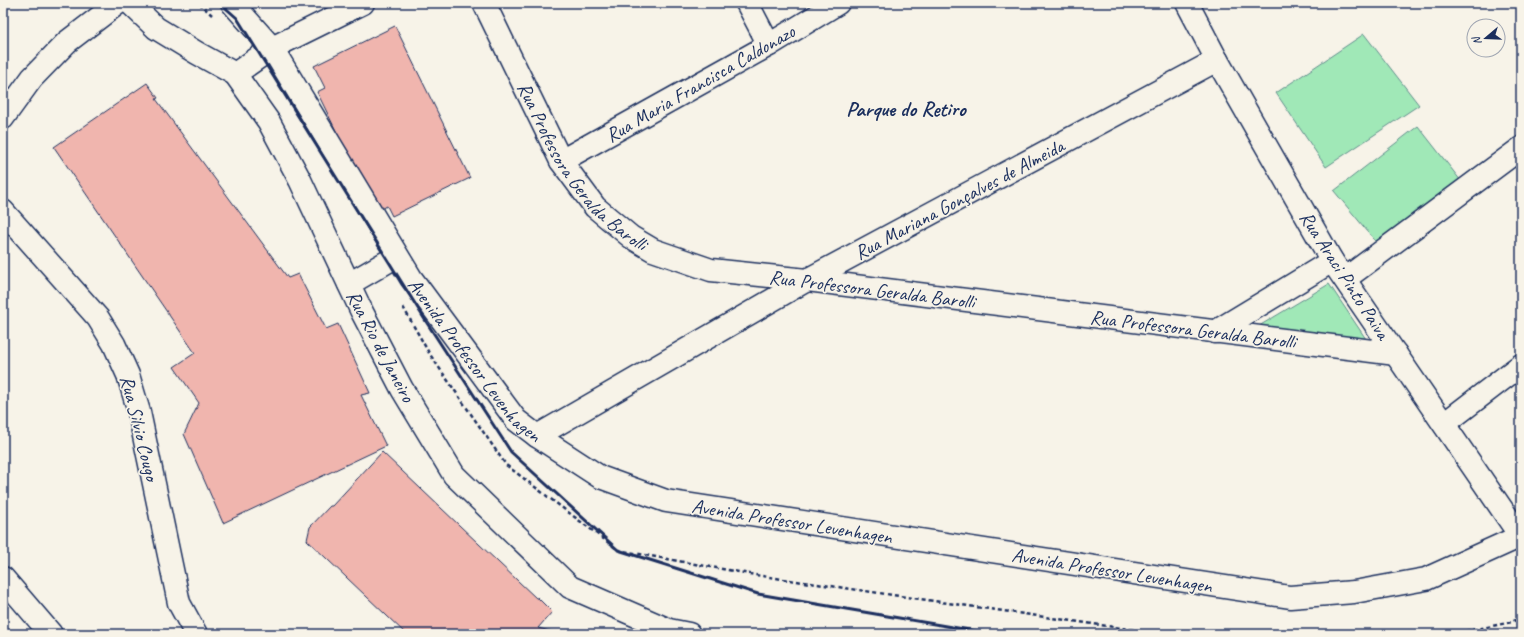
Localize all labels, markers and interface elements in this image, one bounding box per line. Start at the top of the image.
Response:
north arrow [1466,18,1506,58]
street label: Rua Maria Francisca Caldonazo [601,19,800,148]
text: N [1468,34,1484,47]
street label: Rua Professora Geralda Barolli [512,78,653,258]
district label: Parque do Retiro [846,96,967,122]
street label: Rua Mariana Gonçalves de Almeida [850,133,1070,265]
street label: Rua Araci Pinto Paiva [1294,207,1396,346]
street label: Rua Professora Geralda Barolli [768,264,978,315]
street label: Avenida Professor Levenhagen [402,273,547,448]
street label: Rua Rio de Janeiro [341,286,421,407]
street label: Rua Professora Geralda Barolli [1089,304,1299,355]
street label: Rua Silvio Cougo [114,373,165,485]
street label: Avenida Professor Levenhagen [690,493,895,550]
street label: Avenida Professor Levenhagen [1010,542,1215,599]

